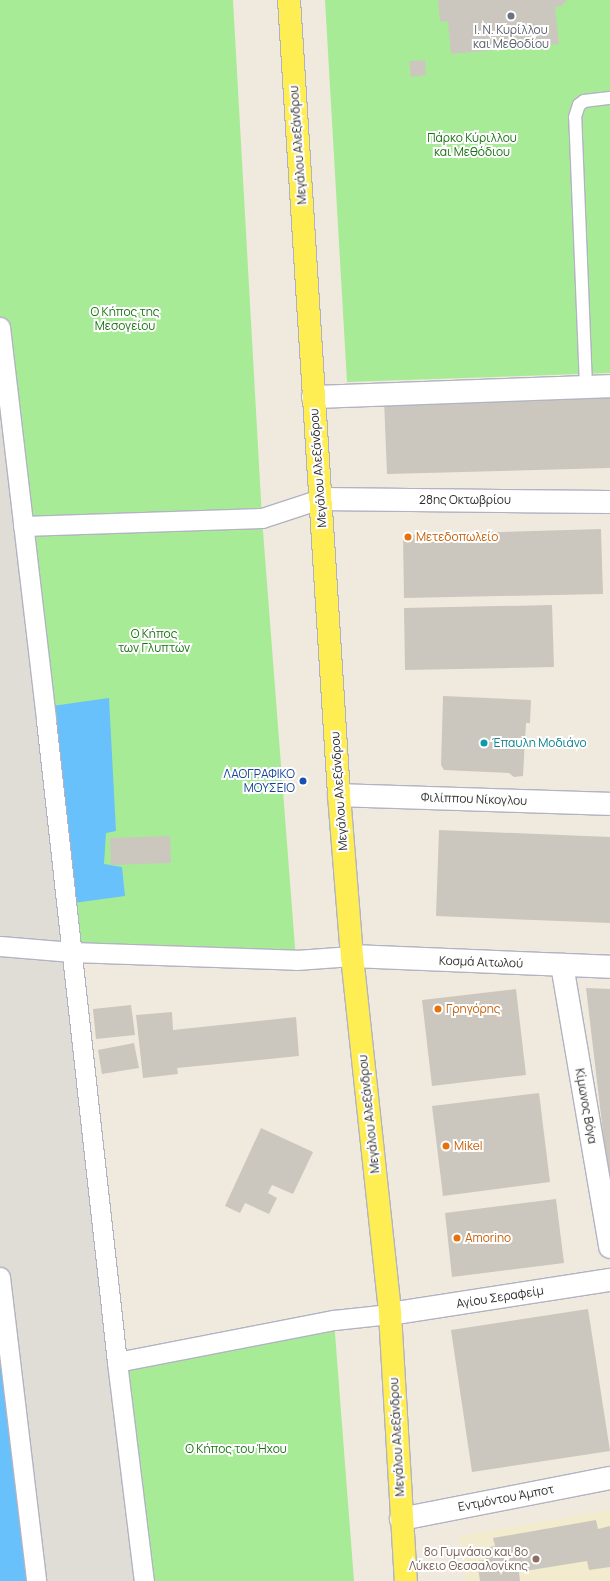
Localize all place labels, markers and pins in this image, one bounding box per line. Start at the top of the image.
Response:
marker: Ι. Ν. Κυρίλλου και Μεθοδίου [506,11,516,21]
place label: Ι. Ν. Κυρίλλου και Μεθοδίου [473,23,549,51]
place label: Μετεδοπωλείο [416,530,498,544]
marker: Μετεδοπωλείο [403,532,413,542]
place label: Έπαυλη Μοδιάνο [492,736,587,750]
marker: Έπαυλη Μοδιάνο [479,738,489,748]
place label: ΛΑΟΓΡΑΦΙΚΟ ΜΟΥΣΕΙΟ [224,767,295,795]
marker: ΛΑΟΓΡΑΦΙΚΟ ΜΟΥΣΕΙΟ [298,776,308,786]
place label: Γρηγόρης [446,1002,501,1016]
marker: Γρηγόρης [433,1004,443,1014]
place label: Mikel [454,1139,483,1153]
marker: Mikel [441,1141,451,1151]
place label: Amorino [465,1231,511,1245]
marker: Amorino [452,1233,462,1243]
place label: 8ο Γυμνάσιο και 8ο Λύκειο Θεσσαλονίκης [409,1545,528,1573]
marker: 8ο Γυμνάσιο και 8ο Λύκειο Θεσσαλονίκης [531,1554,541,1564]

